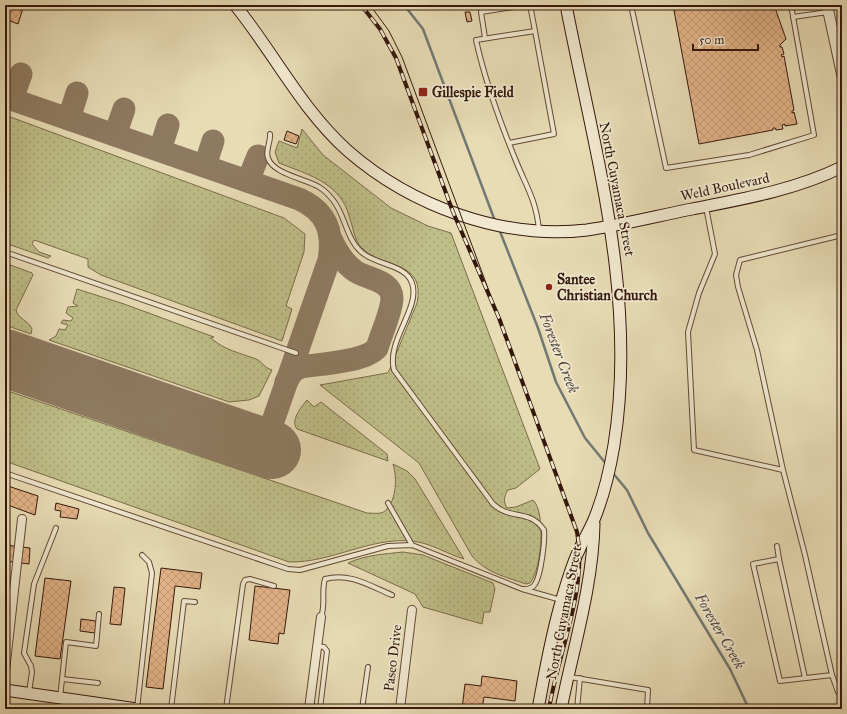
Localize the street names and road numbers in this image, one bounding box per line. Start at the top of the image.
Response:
street label: North Cuyamaca Street [596,120,638,258]
street label: Weld Boulevard [679,169,771,205]
street label: North Cuyamaca Street [543,544,585,682]
street label: Paseo Drive [380,623,406,692]

